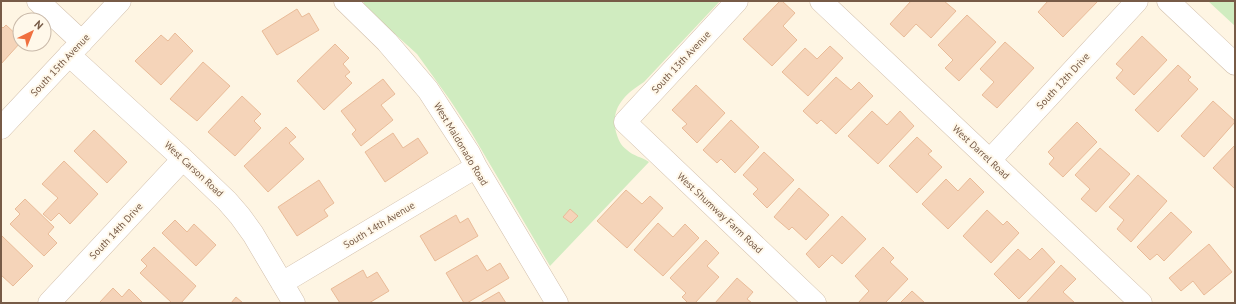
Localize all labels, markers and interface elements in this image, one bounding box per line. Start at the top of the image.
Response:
north arrow [12,12,52,52]
text: N [31,17,46,32]
street label: South 13th Avenue [649,28,713,96]
street label: South 15th Avenue [28,31,92,99]
street label: South 12th Drive [1034,50,1092,112]
street label: West Maldonado Road [431,100,491,188]
street label: West Darrel Road [950,122,1012,182]
street label: West Carson Road [162,138,226,200]
street label: West Shumway Farm Road [675,170,765,256]
street label: South 14th Avenue [341,199,417,251]
street label: South 14th Drive [87,200,145,262]

